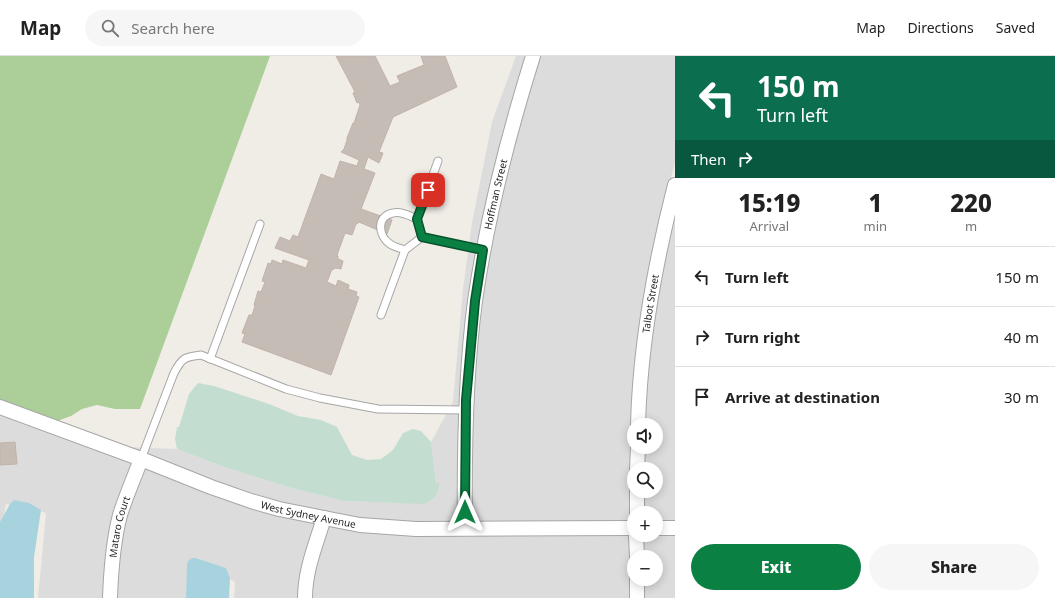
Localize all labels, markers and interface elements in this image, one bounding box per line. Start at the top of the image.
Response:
search box [85,10,365,46]
text: Map [20,15,61,41]
icon: search [99,17,121,39]
text: Search here [131,18,215,38]
text: Map [856,18,885,37]
text: Directions [907,18,974,37]
text: Saved [996,18,1035,37]
text: 150 m [757,67,840,105]
icon: left [691,72,743,124]
text: Turn left [757,103,828,127]
icon: right [734,148,756,170]
text: Then [691,149,726,169]
street label: Hoffman Street [481,157,510,231]
pin [411,173,445,207]
icon: arrive [417,179,439,201]
text: 15:19 [738,186,800,219]
text: 1 [868,186,882,219]
text: 220 [950,186,992,219]
text: Arrival [749,217,789,235]
text: min [864,217,887,235]
text: m [965,217,977,235]
icon: left [691,266,713,288]
text: Turn left [725,267,789,287]
text: 150 m [995,267,1039,287]
street label: Talbot Street [639,273,662,334]
icon: right [691,326,713,348]
text: Turn right [725,327,800,347]
text: 40 m [1004,327,1039,347]
icon: arrive [691,386,713,408]
text: Arrive at destination [725,387,880,407]
text: 30 m [1004,387,1039,407]
map controls [627,418,663,586]
button: sound [627,418,663,454]
button: search [627,462,663,498]
position arrow [444,491,486,533]
street label: Mataro Court [106,494,133,558]
street label: West Sydney Avenue [259,497,358,531]
button: + [627,506,663,542]
button: Exit [691,544,861,590]
button: Share [869,544,1039,590]
button: − [627,550,663,586]

